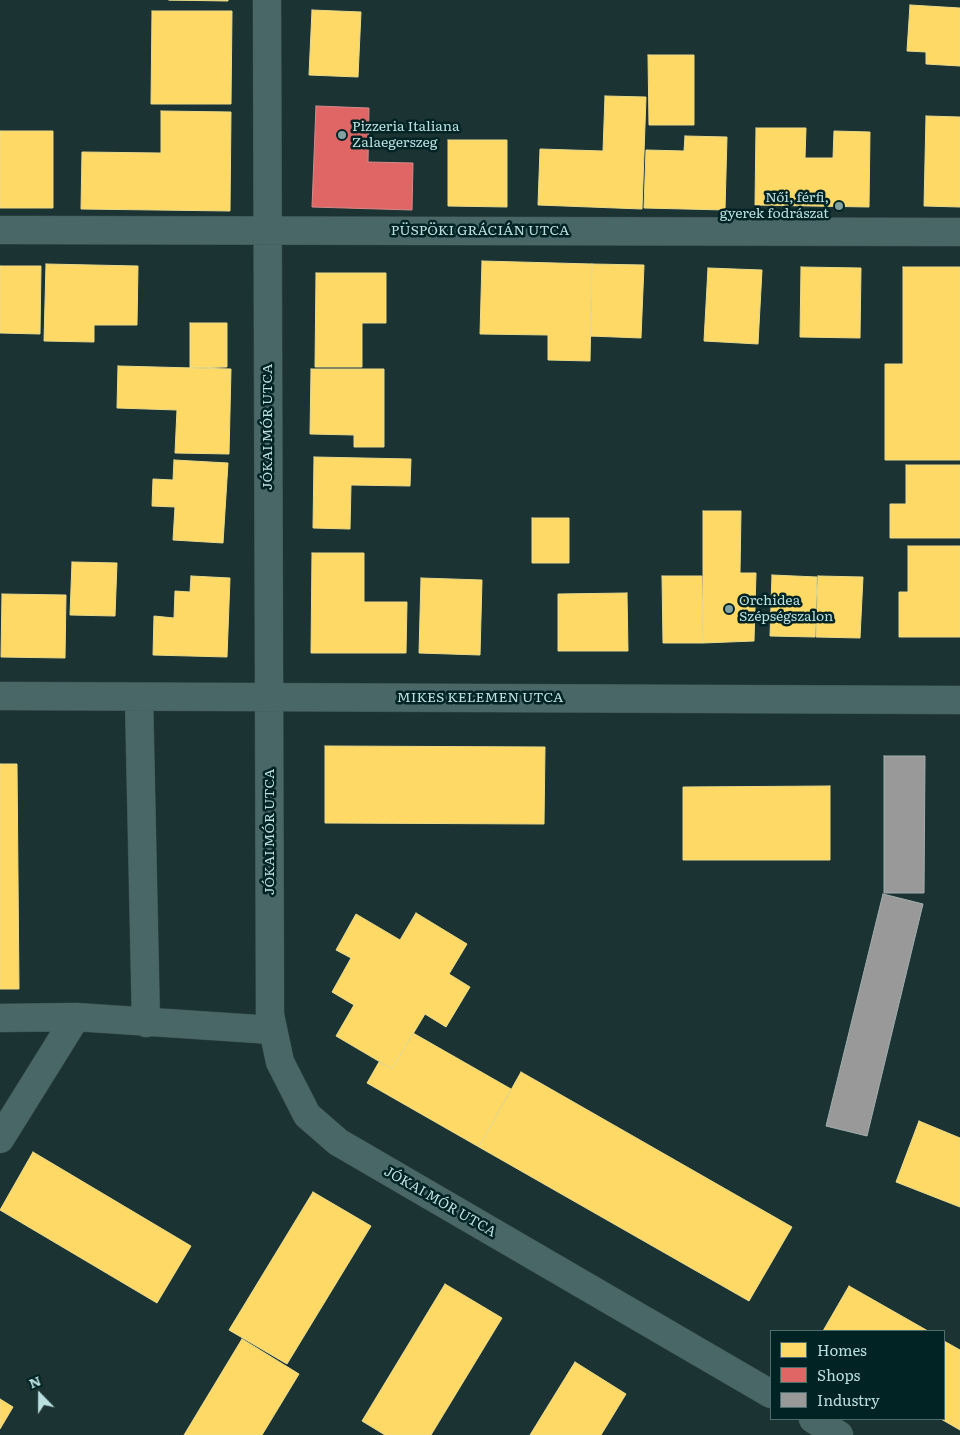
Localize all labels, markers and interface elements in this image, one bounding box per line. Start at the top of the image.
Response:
place label: Pizzeria Italiana Zalaegerszeg [352,119,460,152]
marker: Pizzeria Italiana Zalaegerszeg [336,129,348,141]
place label: Női, férfi, gyerek fodrászat [720,190,829,222]
marker: Női, férfi, gyerek fodrászat [833,200,845,212]
street label: PÜSPÖKI GRÁCIÁN UTCA [391,223,569,239]
street label: JÓKAI MÓR UTCA [260,364,276,490]
place label: Orchidea Szépségszalon [739,593,833,626]
marker: Orchidea Szépségszalon [723,603,735,615]
street label: MIKES KELEMEN UTCA [397,690,563,706]
street label: JÓKAI MÓR UTCA [262,769,278,895]
street label: JÓKAI MÓR UTCA [381,1163,499,1241]
legend [770,1330,945,1420]
text: Homes [817,1338,867,1361]
text: Shops [817,1363,860,1386]
north arrow [15,1370,65,1420]
text: N [25,1370,44,1393]
text: Industry [817,1388,880,1411]

